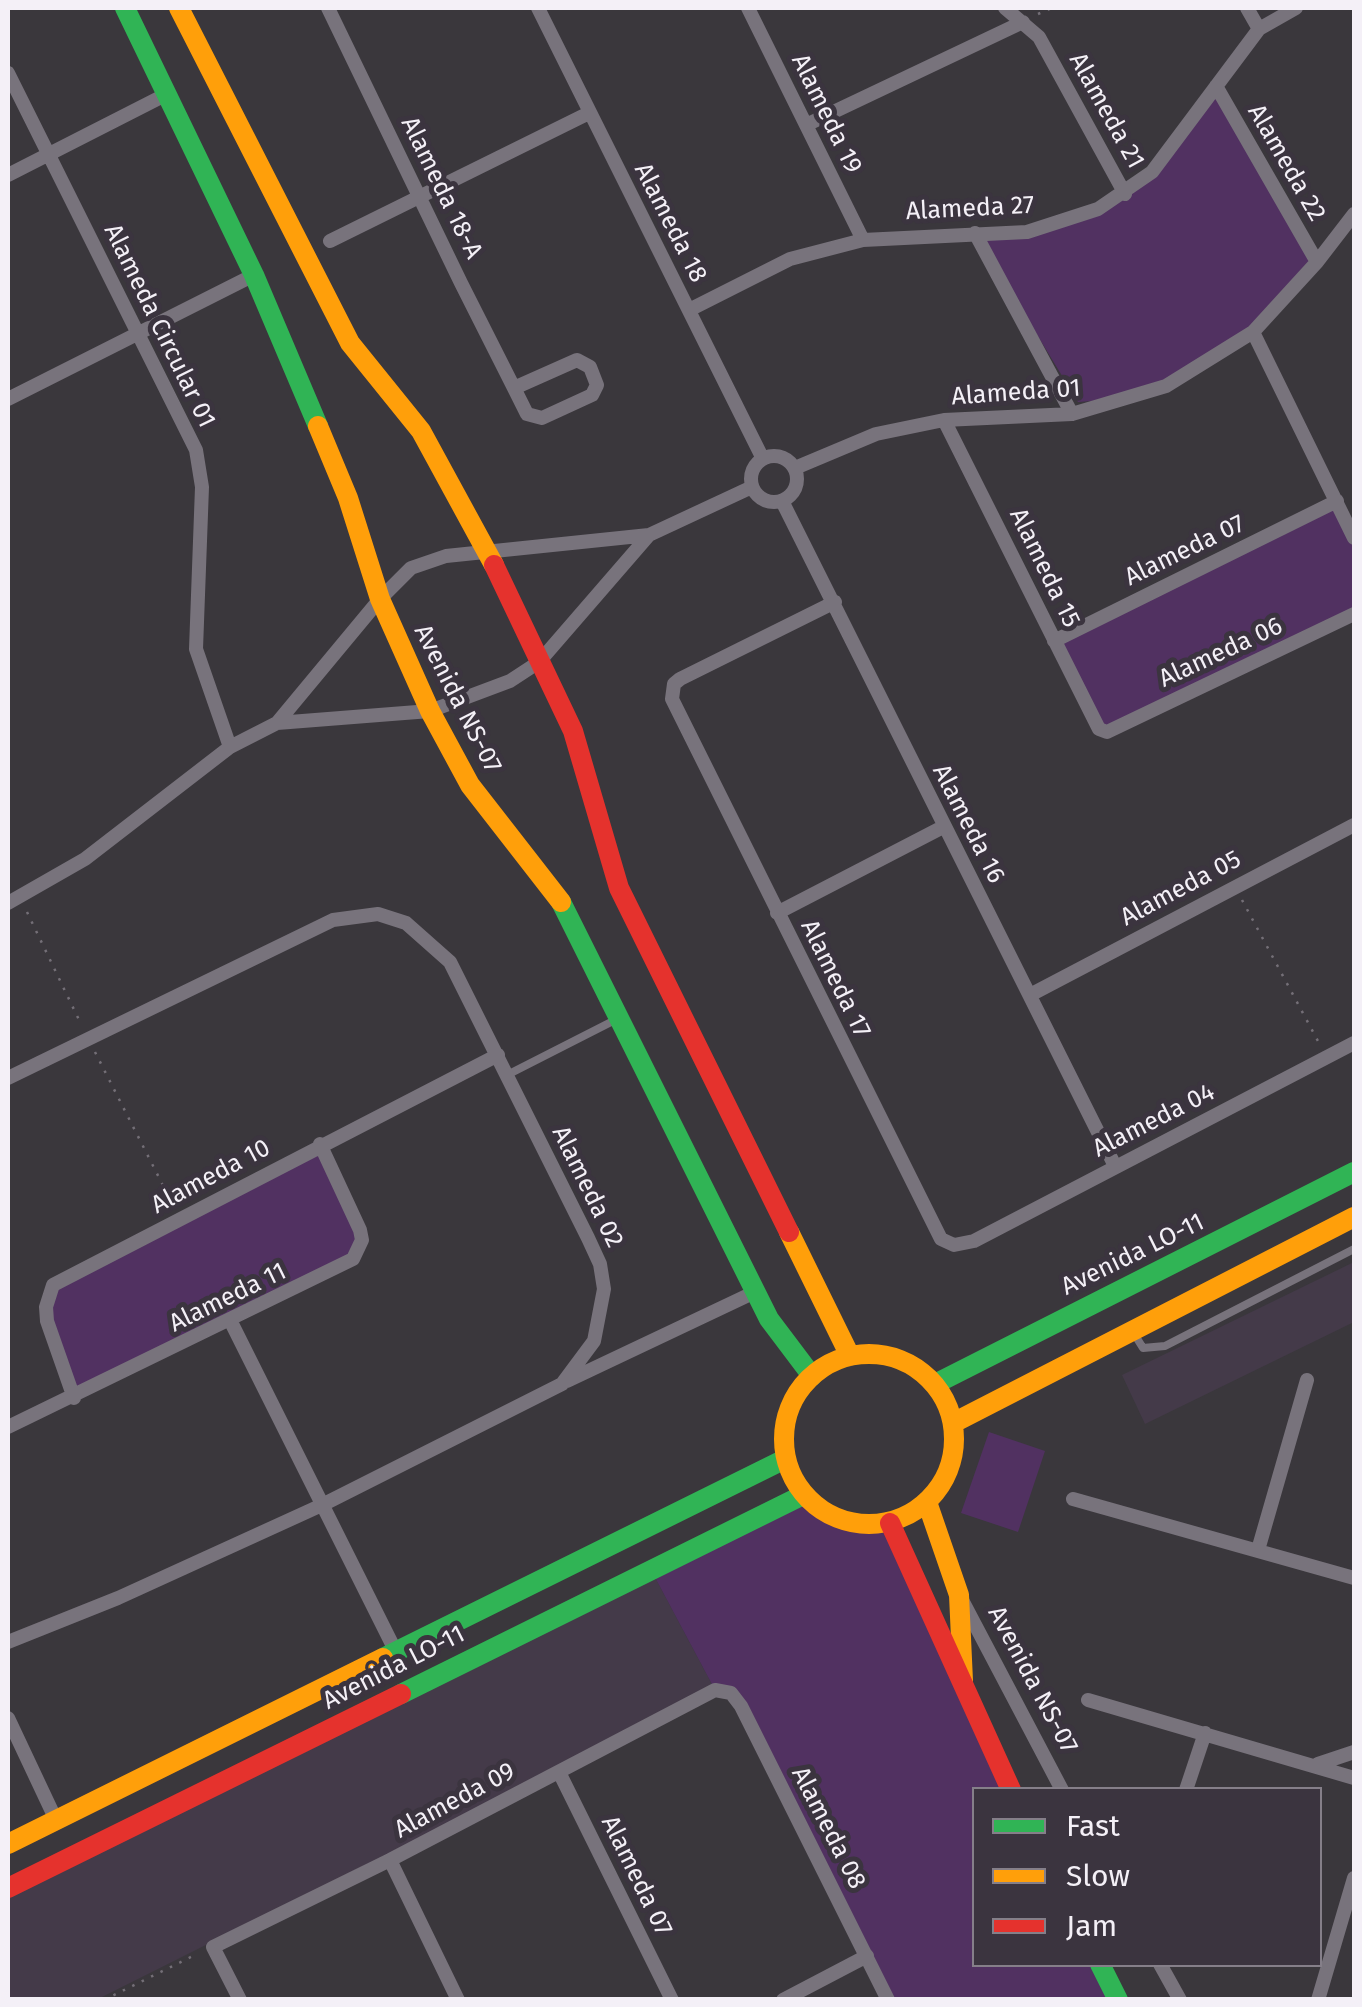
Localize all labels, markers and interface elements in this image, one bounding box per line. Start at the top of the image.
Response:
street label: Alameda 21 [1062,48,1150,174]
street label: Alameda 19 [784,49,868,179]
street label: Alameda 22 [1240,99,1332,227]
street label: Alameda 18-A [394,112,488,264]
street label: Alameda 18 [627,158,713,288]
street label: Alameda 27 [905,191,1035,227]
street label: Alameda Circular 01 [97,219,221,433]
street label: Alameda 01 [950,374,1082,412]
street label: Alameda 15 [1002,504,1086,632]
street label: Alameda 07 [1120,509,1250,593]
street label: Alameda 06 [1155,611,1287,695]
street label: Avenida NS-07 [407,620,507,778]
street label: Alameda 16 [925,759,1011,889]
street label: Alameda 05 [1116,845,1246,933]
street label: Alameda 17 [794,915,876,1043]
street label: Alameda 04 [1088,1078,1220,1164]
street label: Alameda 02 [545,1121,629,1253]
street label: Alameda 10 [147,1133,275,1221]
street label: Avenida LO-11 [1057,1207,1209,1303]
street label: Alameda 11 [165,1257,291,1339]
street label: Avenida NS-07 [981,1601,1083,1759]
street label: Avenida LO-11 [318,1619,470,1717]
street label: Alameda 09 [390,1757,520,1845]
street label: Alameda 08 [784,1762,872,1894]
legend [972,1787,1322,1967]
text: Fast [1066,1808,1120,1844]
street label: Alameda 07 [594,1811,678,1941]
text: Slow [1066,1858,1130,1894]
text: Jam [1066,1908,1117,1944]

